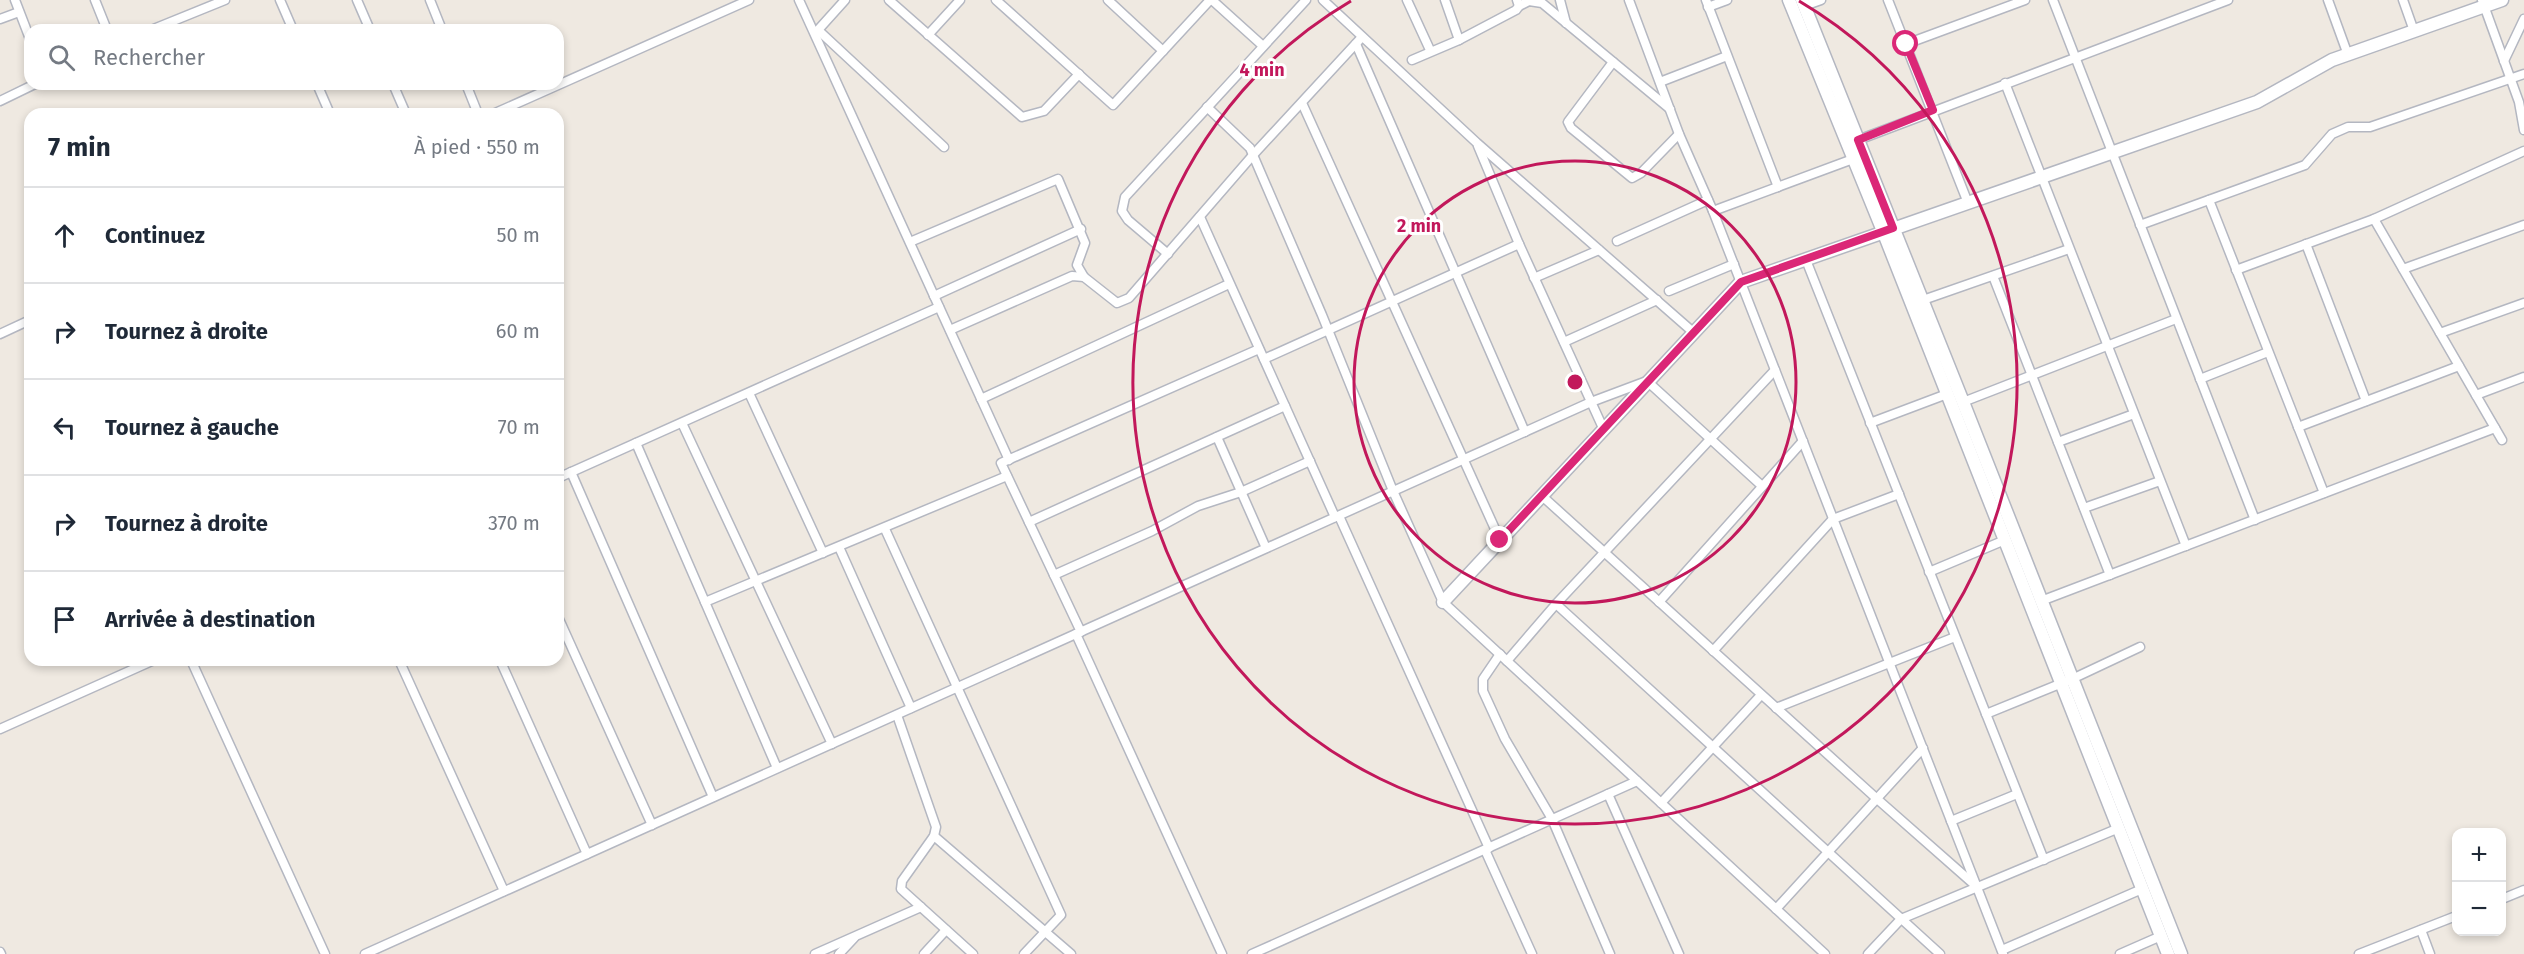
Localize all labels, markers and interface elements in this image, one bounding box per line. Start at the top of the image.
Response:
search box [24,24,564,90]
route start [1892,30,1918,56]
icon: search [45,41,78,74]
text: Rechercher [93,44,205,71]
text: 4 min [1239,59,1285,81]
text: 7 min [48,132,111,163]
text: À pied · 550 m [414,135,540,159]
text: 2 min [1397,215,1441,237]
icon: ahead [48,219,81,252]
text: Continuez [105,222,205,249]
text: 50 m [496,223,540,247]
icon: right [48,315,81,348]
text: Tournez à droite [105,318,268,345]
text: 60 m [496,319,540,343]
centre of rings [1565,372,1585,392]
icon: left [48,411,81,444]
text: Tournez à gauche [105,414,279,441]
text: 70 m [498,415,540,439]
icon: right [48,507,81,540]
text: Tournez à droite [105,510,268,537]
text: 370 m [488,511,540,535]
route end [1486,526,1512,552]
icon: arrive [48,603,81,636]
text: Arrivée à destination [105,606,315,633]
map controls [2452,828,2506,936]
button: + [2452,828,2506,882]
button: − [2452,882,2506,936]

